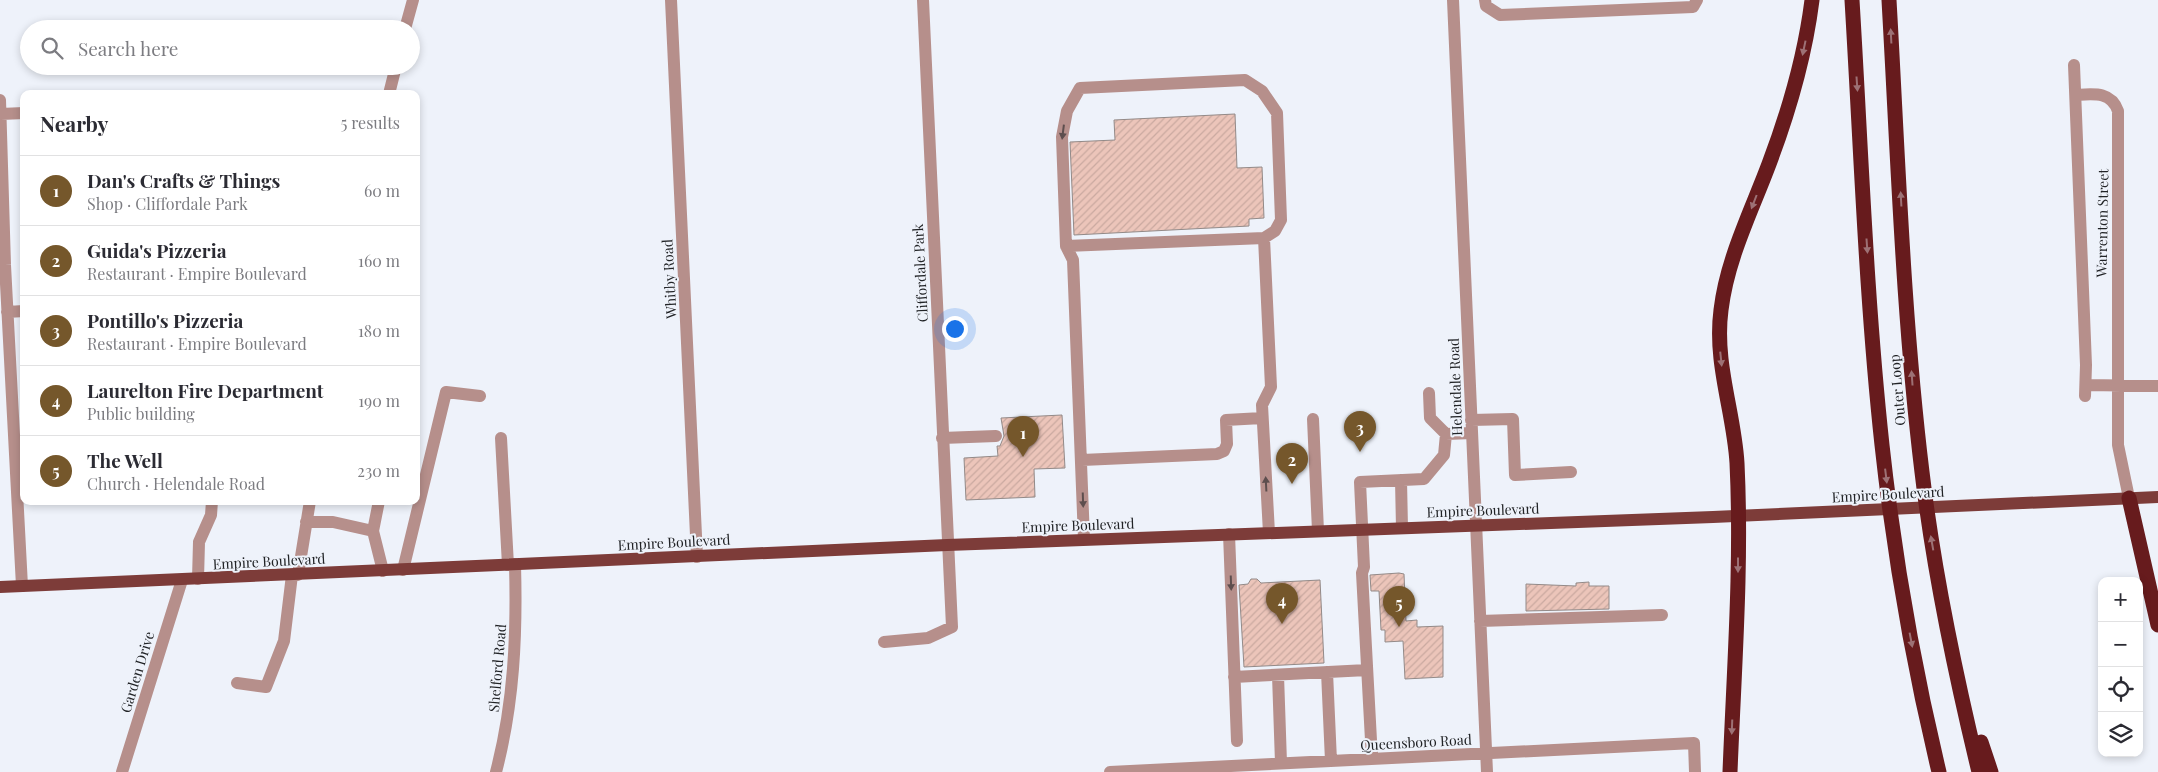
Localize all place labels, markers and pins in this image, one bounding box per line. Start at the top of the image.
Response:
pin: 3 [1344,411,1376,452]
pin: 1 [1007,416,1039,457]
pin: 2 [1276,443,1308,484]
pin: 4 [1266,583,1298,624]
pin: 5 [1383,586,1415,627]

